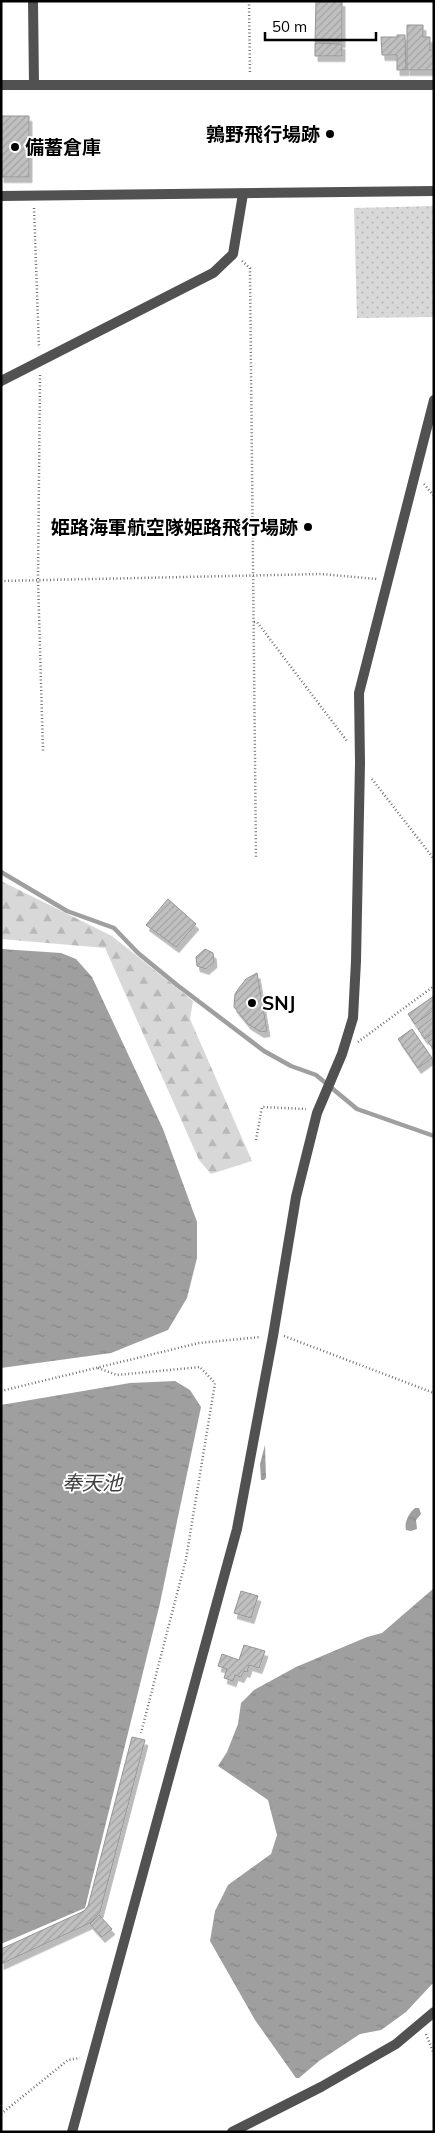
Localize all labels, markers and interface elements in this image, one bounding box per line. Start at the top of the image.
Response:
scale bar [265,10,376,42]
text: 50 m [272,17,307,36]
place label: 鶉野飛行場跡 [206,122,320,146]
marker: 鶉野飛行場跡 [324,128,336,140]
place label: 備蓄倉庫 [25,135,101,159]
marker: 備蓄倉庫 [9,141,21,153]
place label: 姫路海軍航空隊姫路飛行場跡 [51,515,298,539]
marker: 姫路海軍航空隊姫路飛行場跡 [302,521,314,533]
place label: SNJ [262,991,295,1015]
marker: SNJ [246,997,258,1009]
water label: 奉天池 [62,1470,124,1495]

